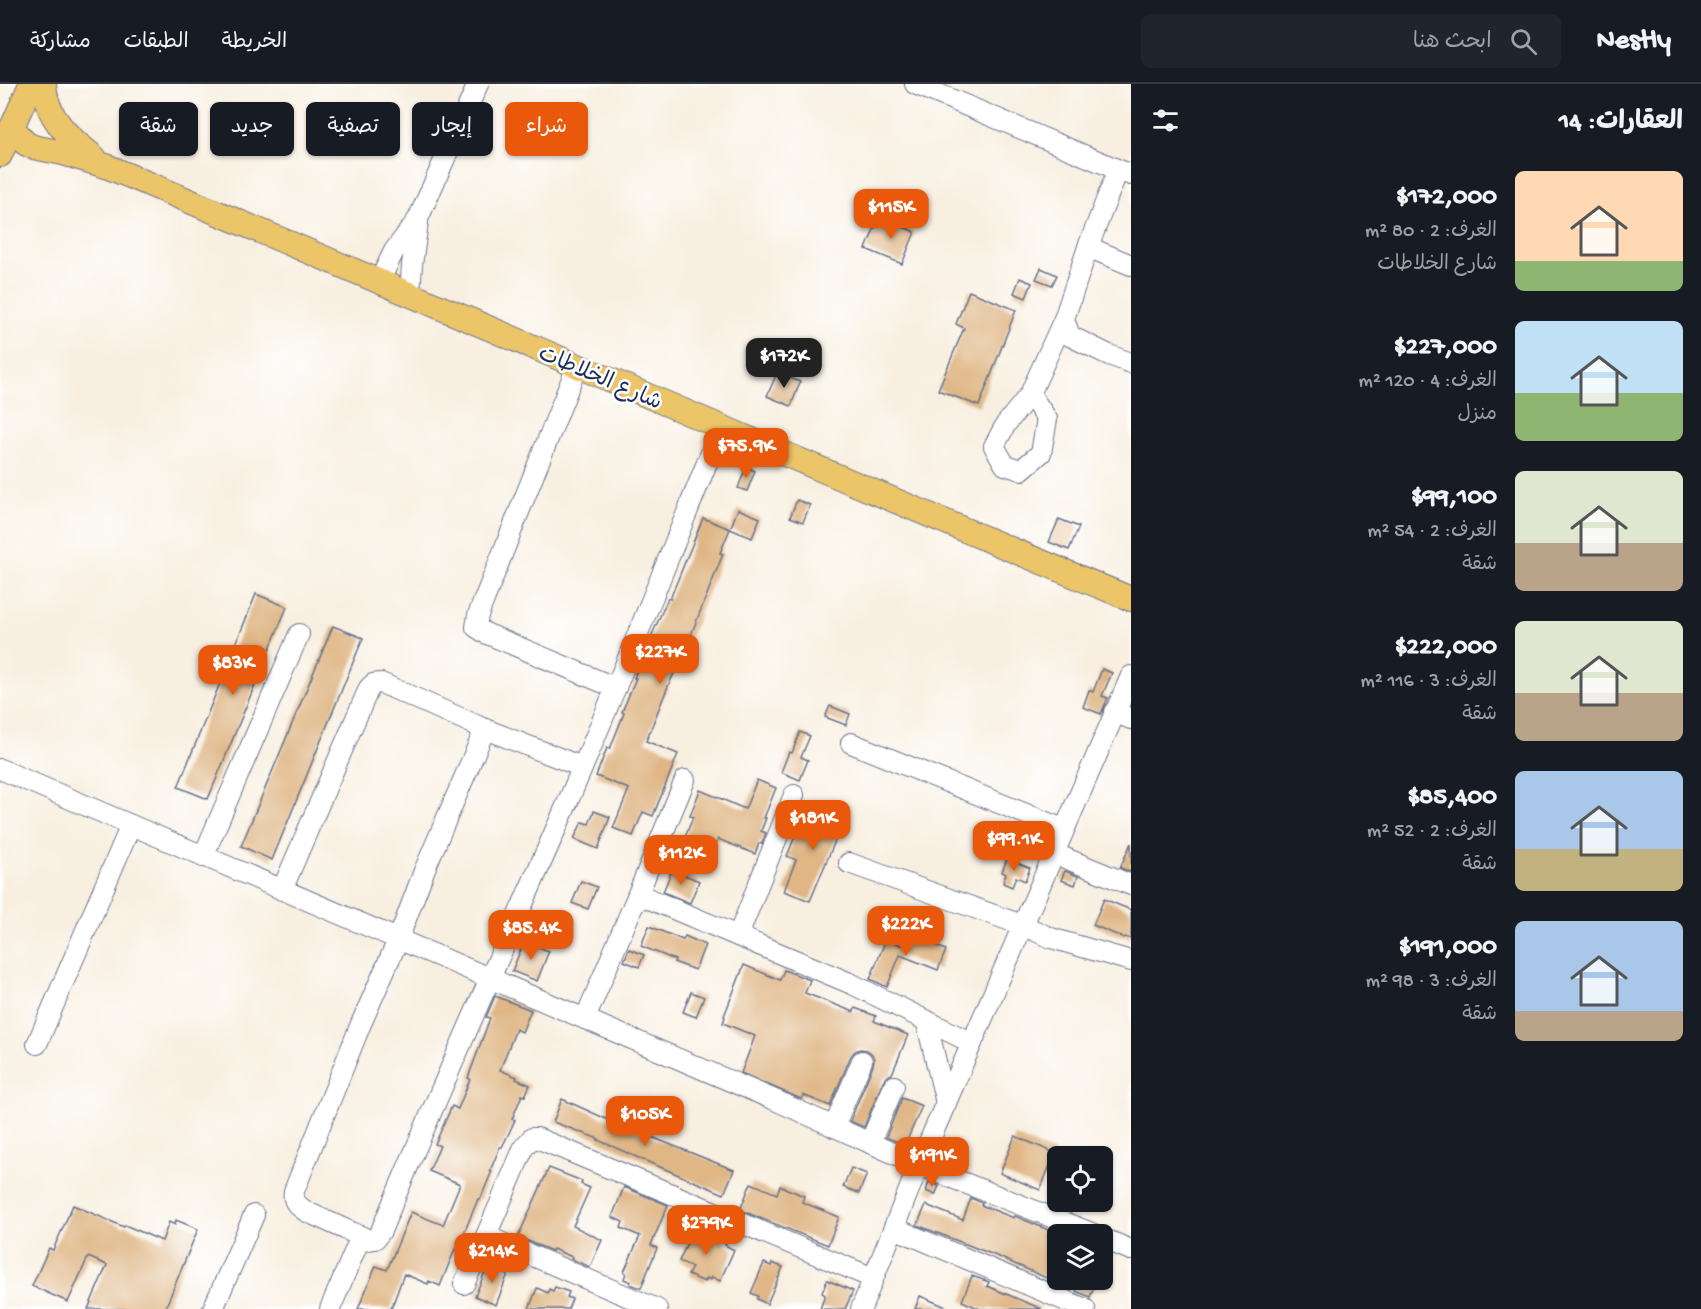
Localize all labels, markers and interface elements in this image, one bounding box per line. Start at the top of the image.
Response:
search box [1141,14,1561,68]
icon: search [1507,25,1540,58]
text: Nestly [1597,25,1671,58]
text: ابحث هنا [1413,30,1492,56]
text: مشاركة [30,31,91,56]
text: الطبقات [124,31,189,56]
text: الخريطة [222,31,287,56]
chip: شقة [119,102,198,156]
chip: جديد [210,102,294,156]
chip: تصفية [306,102,400,156]
chip: إيجار [412,102,493,156]
chip: شراء [505,102,588,156]
icon: filters [1149,104,1182,137]
text: العقارات: 14 [1559,108,1683,139]
text: $172,000 [1396,183,1497,214]
pin: $115K [849,189,933,240]
icon: home [1563,195,1635,267]
text: $115K [868,197,914,220]
text: الغرف: 2 · 80 m² [1365,221,1497,244]
text: شارع الخلاطات [1377,254,1497,277]
text: $227,000 [1394,333,1497,364]
pin: $172K [742,338,826,389]
street label: شارع الخلاطات [534,342,665,417]
icon: home [1563,345,1635,417]
text: $172K [760,346,808,369]
text: الغرف: 4 · 120 m² [1359,371,1497,394]
text: منزل [1458,404,1497,427]
pin: $75.9K [697,428,795,479]
text: $75.9K [717,436,775,459]
text: $99,100 [1411,483,1497,514]
icon: home [1563,495,1635,567]
text: الغرف: 2 · 54 m² [1367,521,1497,544]
text: شقة [1462,554,1497,577]
text: $222,000 [1395,633,1497,664]
pin: $227K [618,634,702,685]
text: $227K [635,642,685,665]
pin: $83K [197,645,269,696]
icon: home [1563,645,1635,717]
text: $83K [212,653,254,676]
text: الغرف: 3 · 116 m² [1361,671,1497,694]
text: شقة [1462,704,1497,727]
text: $85,400 [1407,783,1497,814]
icon: home [1563,795,1635,867]
pin: $181K [771,800,855,851]
text: $181K [789,808,837,831]
pin: $99.1K [965,821,1063,872]
text: الغرف: 2 · 52 m² [1367,821,1497,844]
text: $99.1K [987,829,1041,852]
pin: $112K [639,835,723,886]
text: $112K [658,843,704,866]
text: شقة [1462,854,1497,877]
pin: $222K [864,906,948,957]
pin: $85.4K [482,910,580,961]
text: $222K [881,914,931,937]
text: $85.4K [502,918,560,941]
text: $191,000 [1399,933,1497,964]
icon: home [1563,945,1635,1017]
text: الغرف: 3 · 98 m² [1366,971,1497,994]
text: شقة [1462,1004,1497,1027]
pin: $105K [603,1096,687,1147]
text: $105K [620,1104,670,1127]
pin: $191K [890,1137,974,1188]
text: $191K [909,1145,955,1168]
map controls [1047,1146,1113,1290]
button: locate [1047,1146,1113,1212]
pin: $279K [664,1205,748,1256]
text: $279K [681,1213,731,1236]
button: layers [1047,1224,1113,1290]
pin: $214K [450,1233,534,1284]
text: $214K [468,1241,516,1264]

